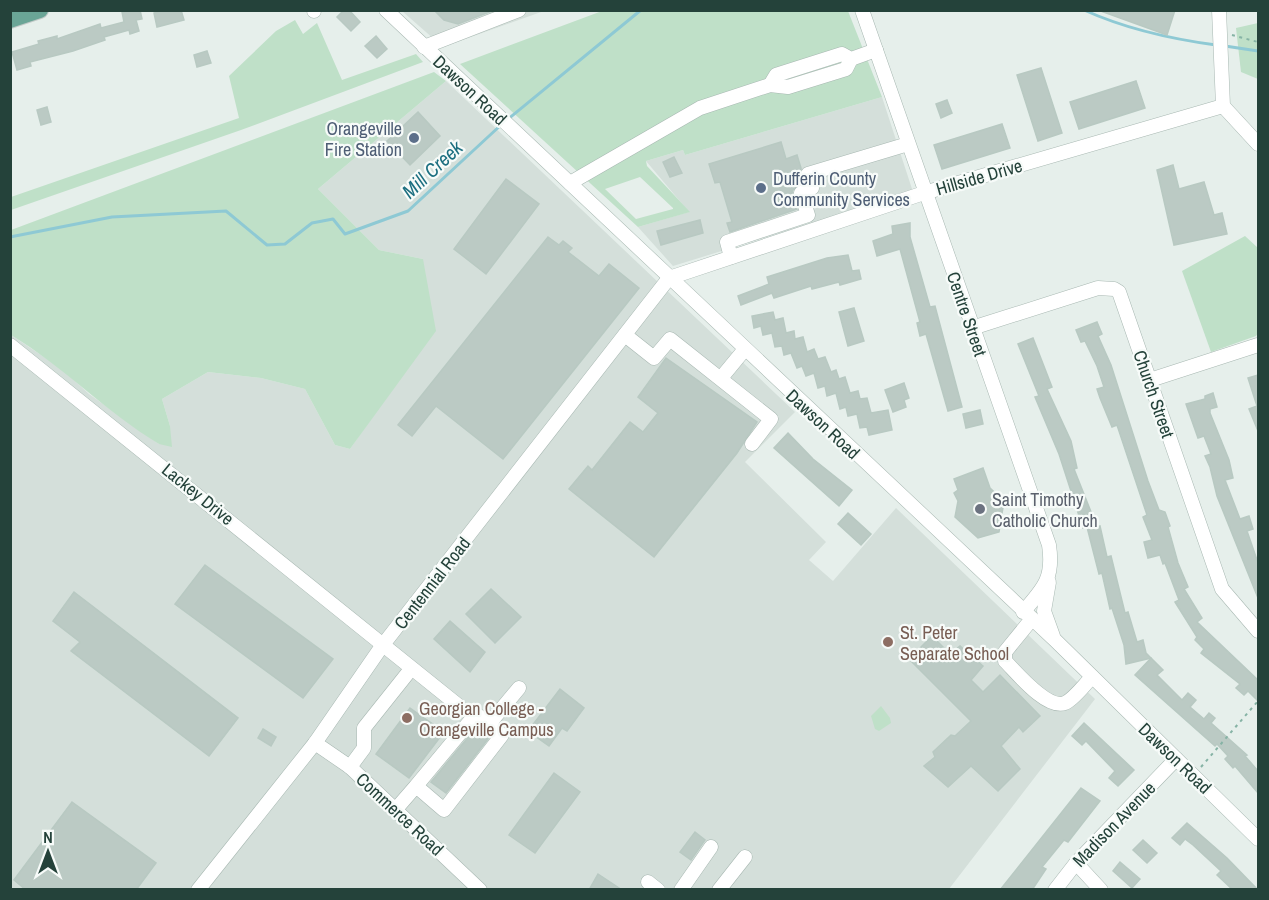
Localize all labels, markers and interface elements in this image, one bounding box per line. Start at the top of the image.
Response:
street label: Dawson Road [428,49,512,131]
place label: Orangeville Fire Station [325,116,402,162]
marker: Orangeville Fire Station [407,131,421,145]
water label: Mill Creek [396,133,469,204]
street label: Hillside Drive [933,153,1025,201]
place label: Dufferin County Community Services [773,166,910,212]
marker: Dufferin County Community Services [754,181,768,195]
street label: Centre Street [941,268,993,360]
street label: Church Street [1127,347,1181,441]
street label: Dawson Road [781,383,865,465]
street label: Lackey Drive [157,457,239,531]
place label: Saint Timothy Catholic Church [992,487,1098,533]
marker: Saint Timothy Catholic Church [973,502,987,516]
street label: Centennial Road [388,532,476,634]
place label: St. Peter Separate School [900,620,1009,666]
marker: St. Peter Separate School [881,635,895,649]
place label: Georgian College - Orangeville Campus [419,696,554,742]
marker: Georgian College - Orangeville Campus [400,711,414,725]
street label: Dawson Road [1133,717,1217,799]
street label: Commerce Road [351,767,449,861]
street label: Madison Avenue [1067,776,1161,872]
north arrow [18,822,78,882]
text: N [43,826,53,848]

